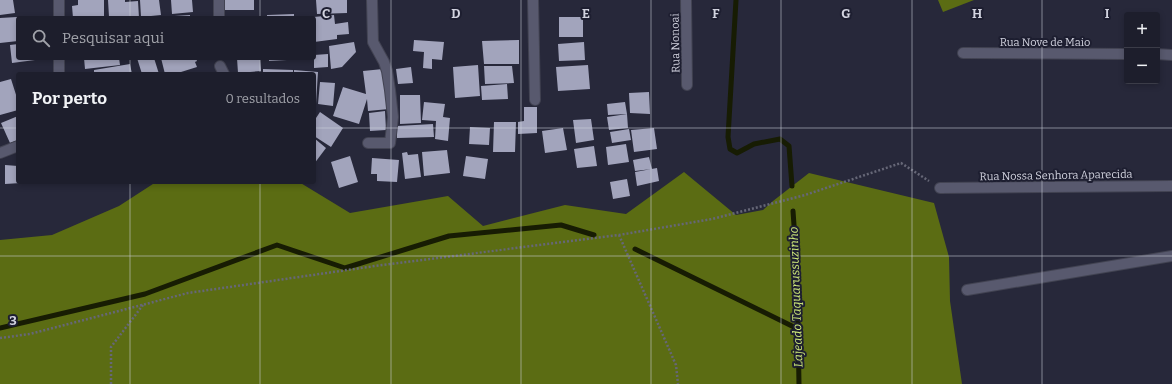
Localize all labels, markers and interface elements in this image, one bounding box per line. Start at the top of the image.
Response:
text: C [322,6,330,21]
text: D [451,6,461,21]
text: E [582,6,590,21]
text: F [712,6,720,21]
text: G [841,6,851,21]
text: H [972,6,982,21]
text: I [1105,6,1110,21]
street label: Rua Nonoai [668,12,683,73]
map controls [1124,12,1160,84]
button: + [1124,12,1160,48]
search box [16,16,316,60]
icon: search [30,27,52,49]
text: Pesquisar aqui [62,29,164,47]
street label: Rua Nove de Maio [1000,36,1090,49]
button: − [1124,48,1160,84]
text: Por perto [32,88,107,109]
text: 0 resultados [225,91,300,106]
street label: Rua Nossa Senhora Aparecida [979,168,1133,183]
water label: Lajeado Taquarussuzinho [787,226,805,368]
text: 3 [9,313,17,328]

